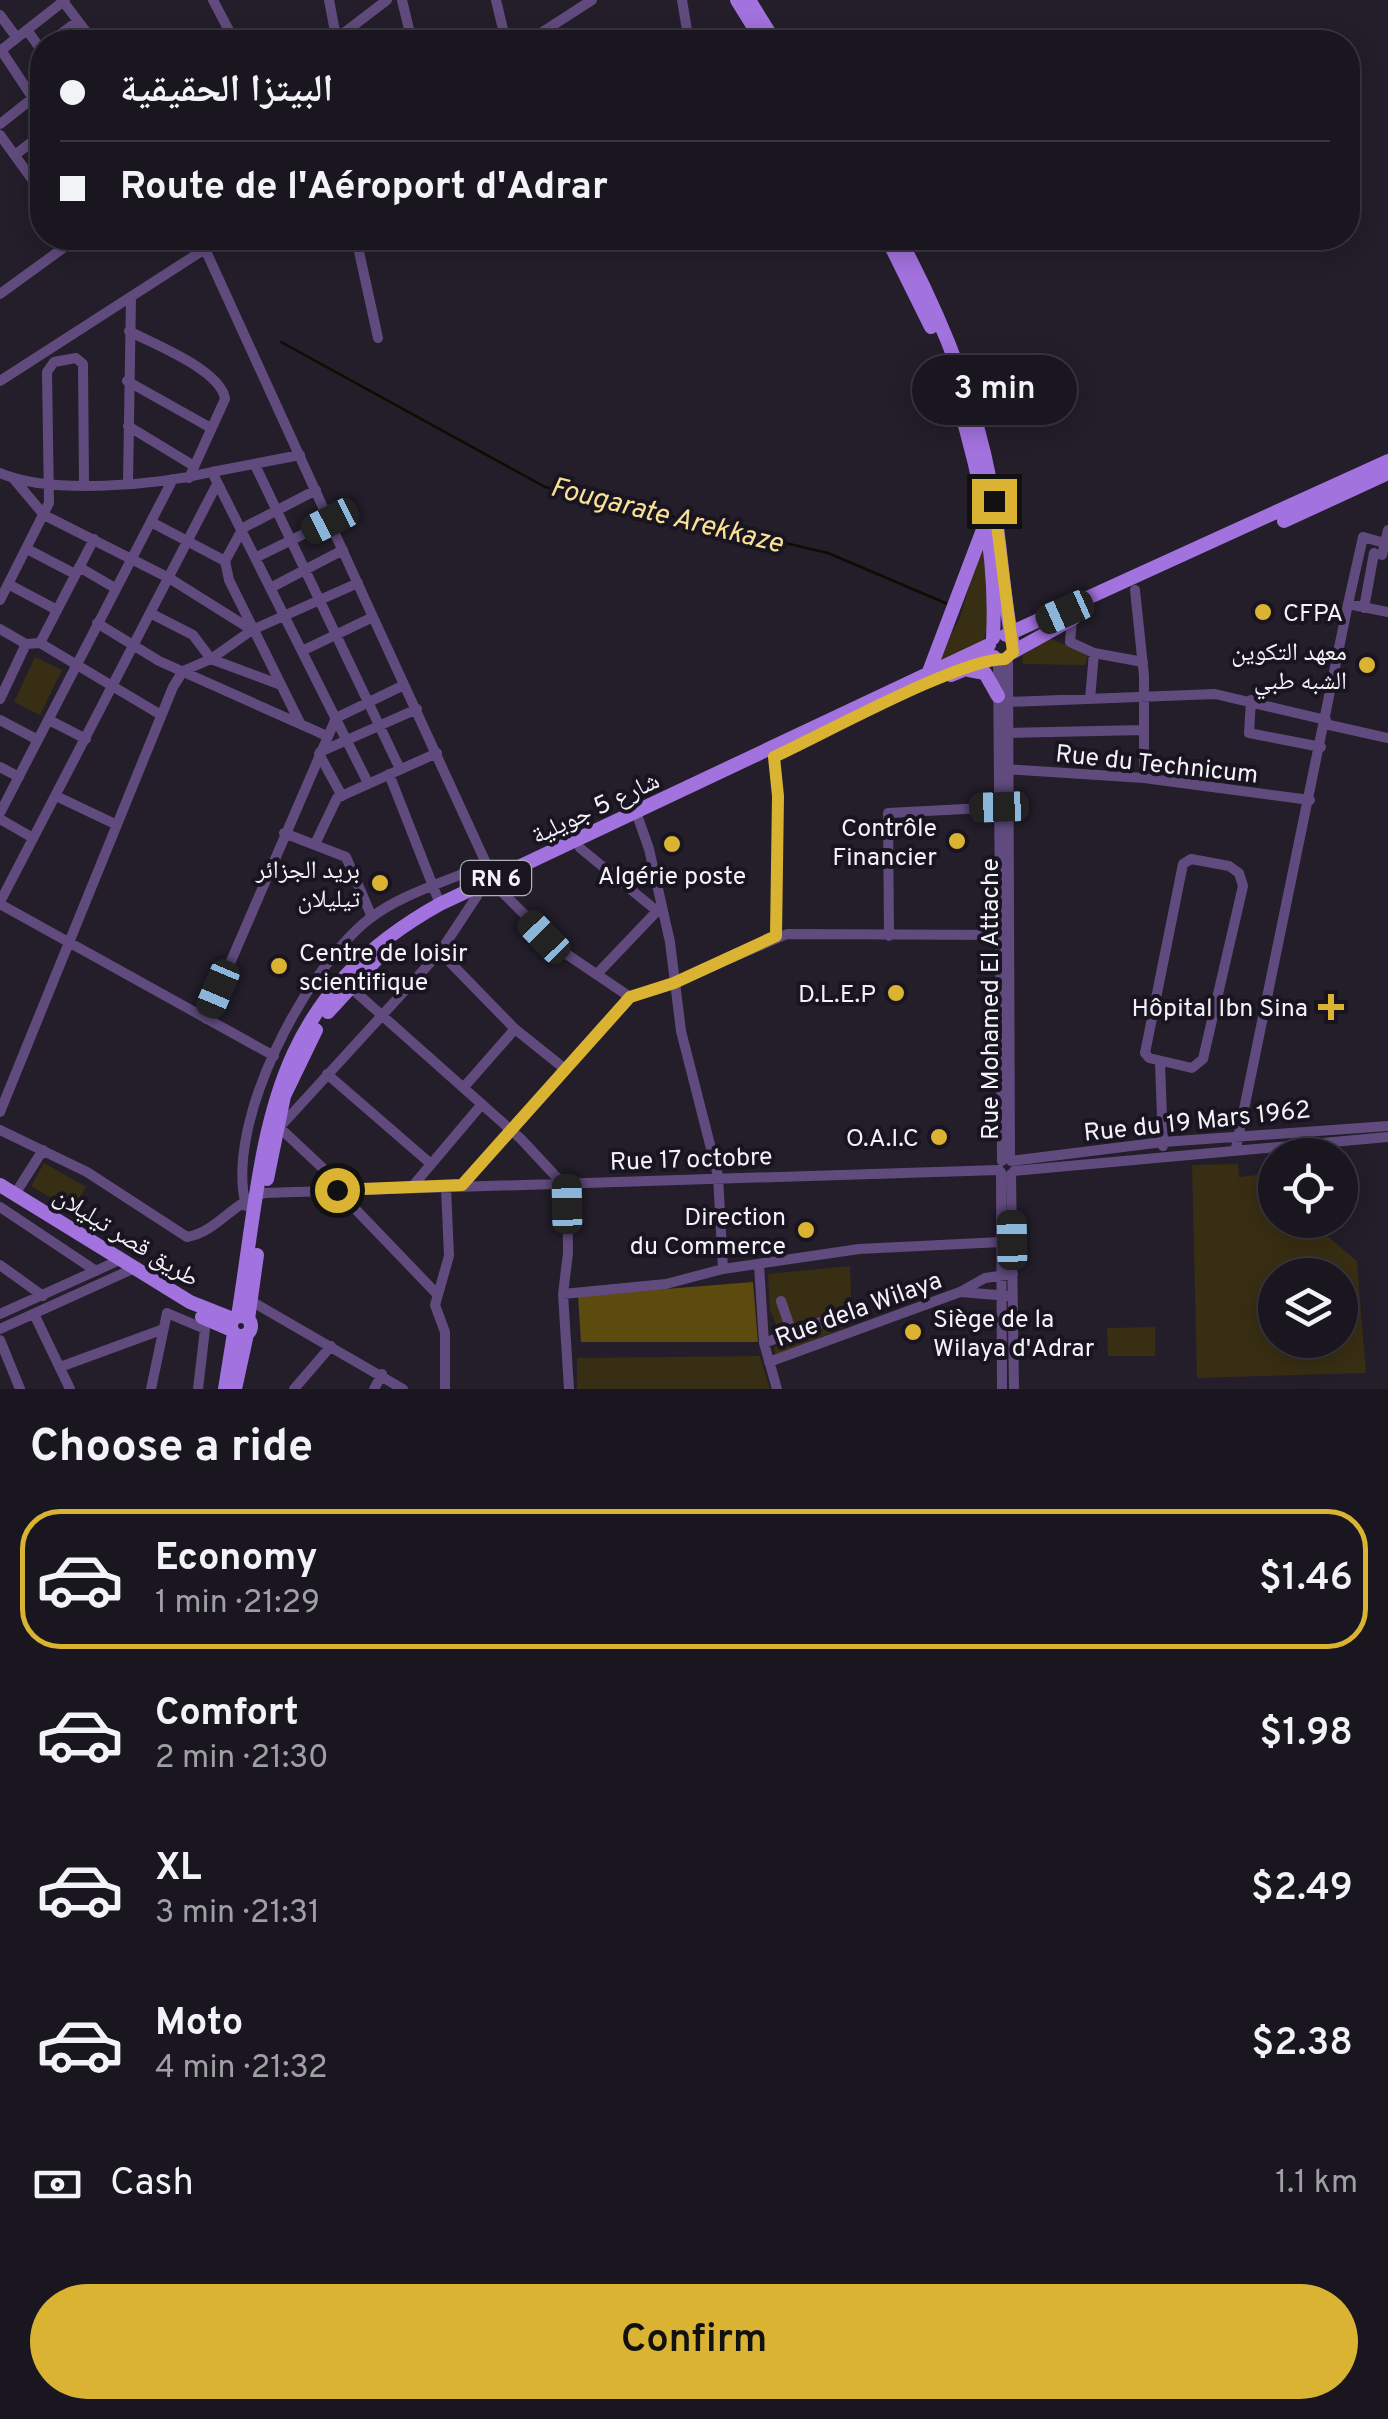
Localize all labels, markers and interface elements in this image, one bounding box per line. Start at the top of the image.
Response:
text: البيتزا الحقيقية [120,67,333,116]
text: Route de l'Aéroport d'Adrar [120,164,608,213]
callout: 3 min [912,356,1076,426]
text: 3 min [953,370,1036,410]
water label: Fougarate Arekkaze [546,471,787,563]
route end [972,479,1017,524]
car [296,494,364,548]
car [1031,586,1099,638]
place label: CFPA [1283,599,1343,631]
marker: CFPA [1252,601,1274,623]
place label: معهد التكوين الشبه طبي [1231,638,1347,700]
marker: معهد التكوين الشبه طبي [1356,654,1378,676]
street label: Rue du Technicum [1054,739,1260,793]
street label: شارع 5 جويلية [527,766,665,853]
car [968,791,1030,823]
place label: Contrôle Financier [832,814,937,875]
marker: Contrôle Financier [946,830,968,852]
marker: Algérie poste [661,833,683,855]
place label: بريد الجزائر تيليلان [255,856,360,917]
street label: Rue Mohamed El Attache [976,858,1008,1140]
road number: RN 6 [461,861,531,895]
place label: Algérie poste [598,862,746,894]
marker: بريد الجزائر تيليلان [369,872,391,894]
car [512,905,576,969]
place label: Centre de loisir scientifique [299,939,468,1000]
marker: Centre de loisir scientifique [268,955,290,977]
car [192,956,244,1022]
place label: D.L.E.P [798,980,876,1012]
marker: D.L.E.P [885,982,907,1004]
place label: Hôpital Ibn Sina [1131,994,1308,1026]
marker: Hôpital Ibn Sina [1318,994,1344,1020]
street label: Rue du 19 Mars 1962 [1082,1095,1312,1151]
place label: O.A.I.C [846,1124,919,1156]
marker: O.A.I.C [928,1126,950,1148]
map controls [1258,1138,1358,1358]
button: locate [1258,1138,1358,1238]
street label: Rue 17 octobre [609,1142,773,1180]
route start [315,1168,360,1213]
car [551,1174,583,1234]
street label: طريق قصر تيليلان [47,1181,204,1296]
place label: Direction du Commerce [630,1203,786,1264]
car [996,1210,1028,1270]
marker: Direction du Commerce [795,1219,817,1241]
button: layers [1258,1258,1358,1358]
street label: Rue dela Wilaya [771,1266,947,1356]
place label: Siège de la Wilaya d'Adrar [933,1305,1095,1366]
marker: Siège de la Wilaya d'Adrar [902,1321,924,1343]
text: Choose a ride [30,1420,313,1477]
icon: car [35,1534,125,1624]
text: Economy [155,1535,317,1584]
text: $1.46 [1259,1555,1353,1604]
text: 1 min · 21:29 [155,1584,320,1624]
icon: car [35,1689,125,1779]
text: Comfort [155,1690,299,1739]
text: $1.98 [1260,1710,1353,1759]
text: 2 min · 21:30 [155,1739,329,1779]
icon: car [35,1844,125,1934]
text: XL [155,1845,202,1894]
text: $2.49 [1251,1865,1353,1914]
text: 3 min · 21:31 [155,1894,320,1934]
icon: car [35,1999,125,2089]
text: Moto [155,2000,243,2049]
text: $2.38 [1252,2020,1353,2069]
text: 4 min · 21:32 [155,2049,328,2089]
icon: cash [30,2157,85,2212]
text: Cash [110,2160,194,2209]
text: 1.1 km [1275,2164,1358,2204]
button: Confirm [30,2284,1358,2399]

